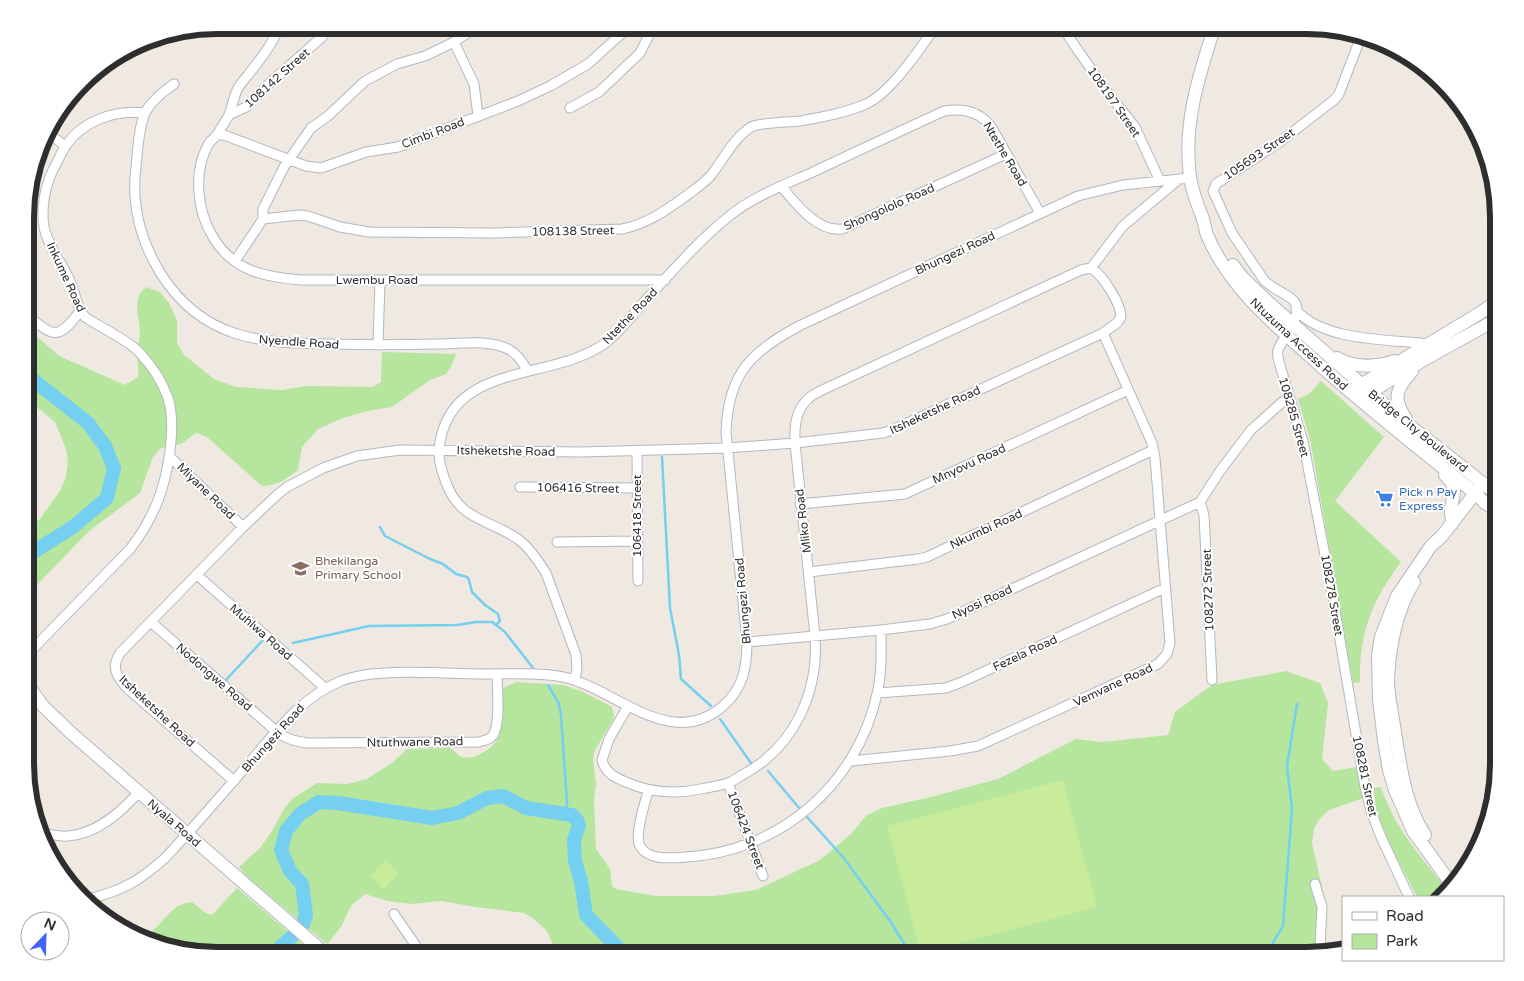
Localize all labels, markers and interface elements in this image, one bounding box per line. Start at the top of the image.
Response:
street label: 108142 Street [242,45,313,111]
street label: 108197 Street [1085,64,1144,140]
street label: Cimbi Road [400,115,466,151]
street label: Ntethe Road [980,119,1030,189]
street label: 105693 Street [1221,125,1298,183]
street label: Shongololo Road [841,181,937,233]
street label: 108138 Street [532,223,615,239]
street label: Bhungezi Road [913,228,997,278]
street label: Inkume Road [44,240,88,314]
street label: Lwembu Road [336,273,418,287]
street label: Ntethe Road [600,285,660,347]
street label: Ntuzuma Access Road [1247,295,1351,393]
street label: Nyendle Road [258,332,340,352]
street label: 108285 Street [1276,375,1312,459]
street label: Itsheketshe Road [887,383,983,437]
street label: Bridge City Boulevard [1365,387,1471,475]
street label: Mnyovu Road [930,441,1008,487]
street label: Itsheketshe Road [457,443,555,459]
street label: Miyane Road [174,460,238,522]
street label: 106418 Street [630,474,644,557]
street label: 106416 Street [537,480,620,496]
place label: Pick n Pay Express [1399,485,1458,513]
street label: Mliko Road [792,488,814,554]
supermarket icon: Pick n Pay Express [1375,489,1395,509]
street label: Nkumbi Road [948,506,1024,552]
street label: 108272 Street [1200,548,1216,632]
street label: 108278 Street [1318,553,1346,637]
place label: Bhekilanga Primary School [315,554,401,582]
street label: Bhungezi Road [732,557,754,645]
school or university icon: Bhekilanga Primary School [291,558,311,578]
street label: Nyosi Road [949,582,1015,622]
street label: Muhlwa Road [227,601,295,663]
street label: Fezela Road [991,632,1059,674]
street label: Nodongwe Road [173,640,255,714]
street label: Vemvane Road [1071,661,1155,709]
street label: Itsheketshe Road [116,672,198,750]
street label: Bhungezi Road [239,701,307,775]
street label: Ntuthwane Road [367,734,463,750]
street label: 108281 Street [1350,734,1381,818]
street label: 106424 Street [725,789,767,871]
street label: Nyala Road [145,796,203,850]
legend [1342,896,1504,961]
text: Road [1386,907,1424,925]
north arrow [20,911,70,961]
text: N [41,914,58,935]
text: Park [1386,932,1418,950]

